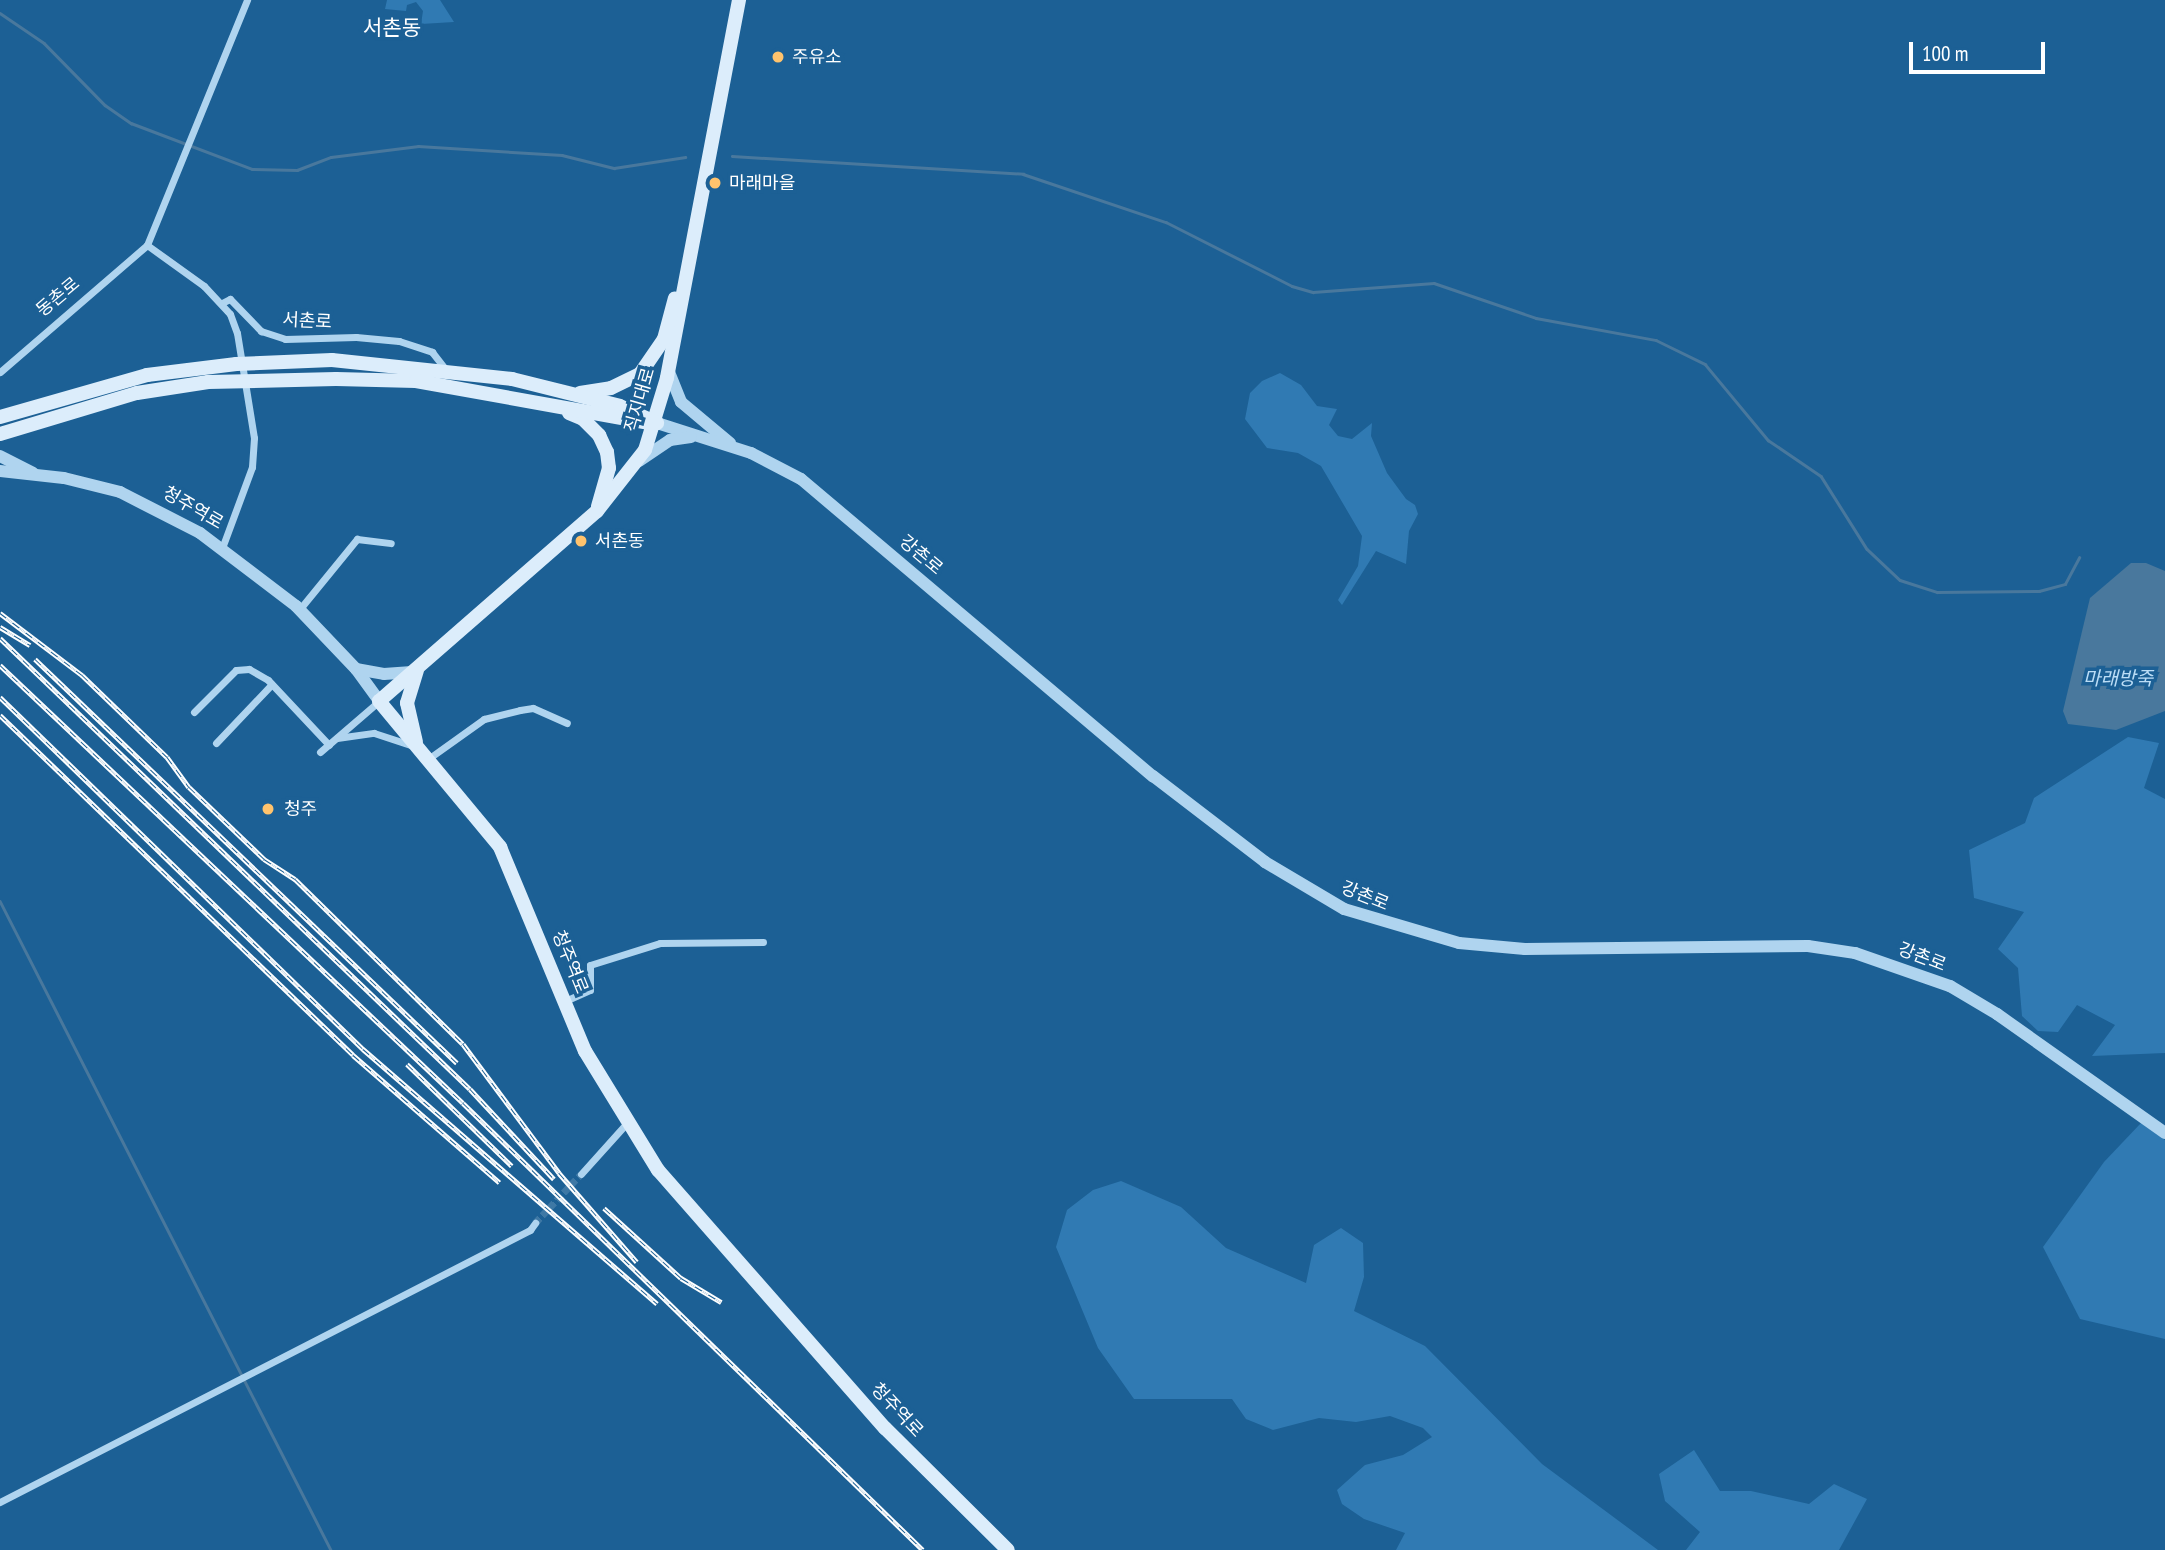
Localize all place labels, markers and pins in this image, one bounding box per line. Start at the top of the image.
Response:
place label: 주유소 [792,46,842,68]
marker: 주유소 [770,49,786,65]
place label: 마래마을 [729,172,795,194]
marker: 마래마을 [707,175,723,191]
place label: 서촌동 [595,530,645,552]
marker: 서촌동 [573,533,589,549]
place label: 청주 [284,798,317,820]
marker: 청주 [258,799,278,819]

